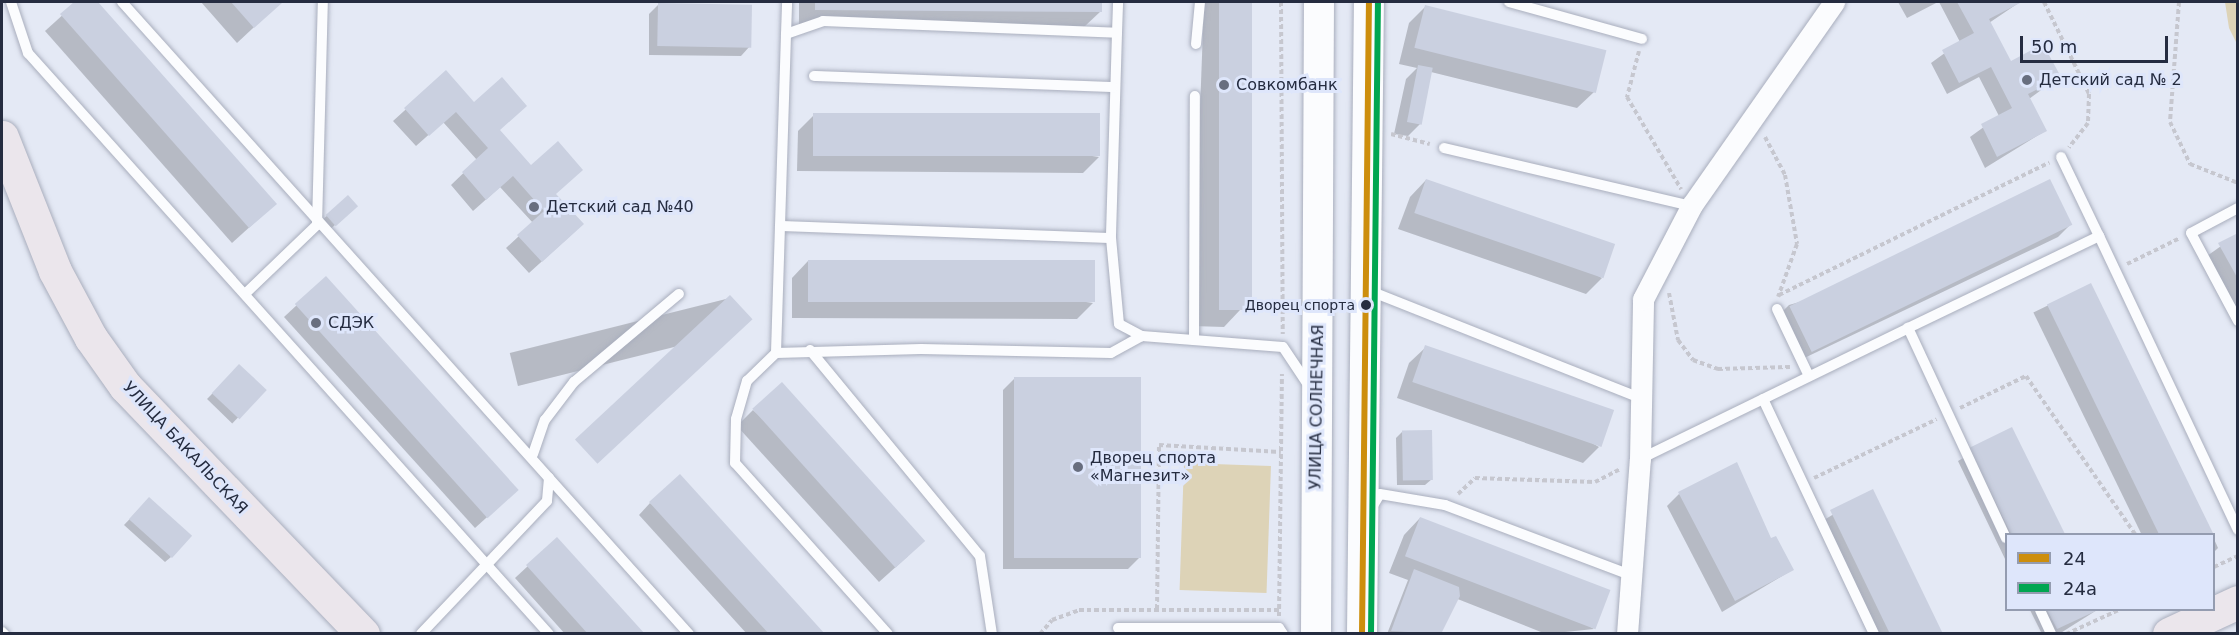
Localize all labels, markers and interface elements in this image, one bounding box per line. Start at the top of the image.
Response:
scale bar [2023,24,2172,62]
text: 50 m [2031,36,2077,57]
place label: Детский сад № 2 [2039,70,2182,90]
marker: Детский сад № 2 [2020,73,2034,87]
place label: Совкомбанк [1236,75,1338,95]
marker: Совкомбанк [1217,78,1231,92]
place label: Детский сад №40 [546,197,694,217]
marker: Детский сад №40 [527,200,541,214]
place label: Дворец спорта [1245,297,1355,313]
marker: Дворец спорта [1360,299,1372,311]
place label: СДЭК [328,313,374,333]
marker: СДЭК [309,316,323,330]
street label: УЛИЦА СОЛНЕЧНАЯ [1306,324,1328,490]
street label: УЛИЦА БАКАЛЬСКАЯ [119,378,251,518]
place label: Дворец спорта «Магнезит» [1090,448,1216,486]
marker: Дворец спорта «Магнезит» [1071,460,1085,474]
legend [2005,533,2215,611]
text: 24 [2063,548,2086,569]
text: 24a [2063,578,2097,599]

